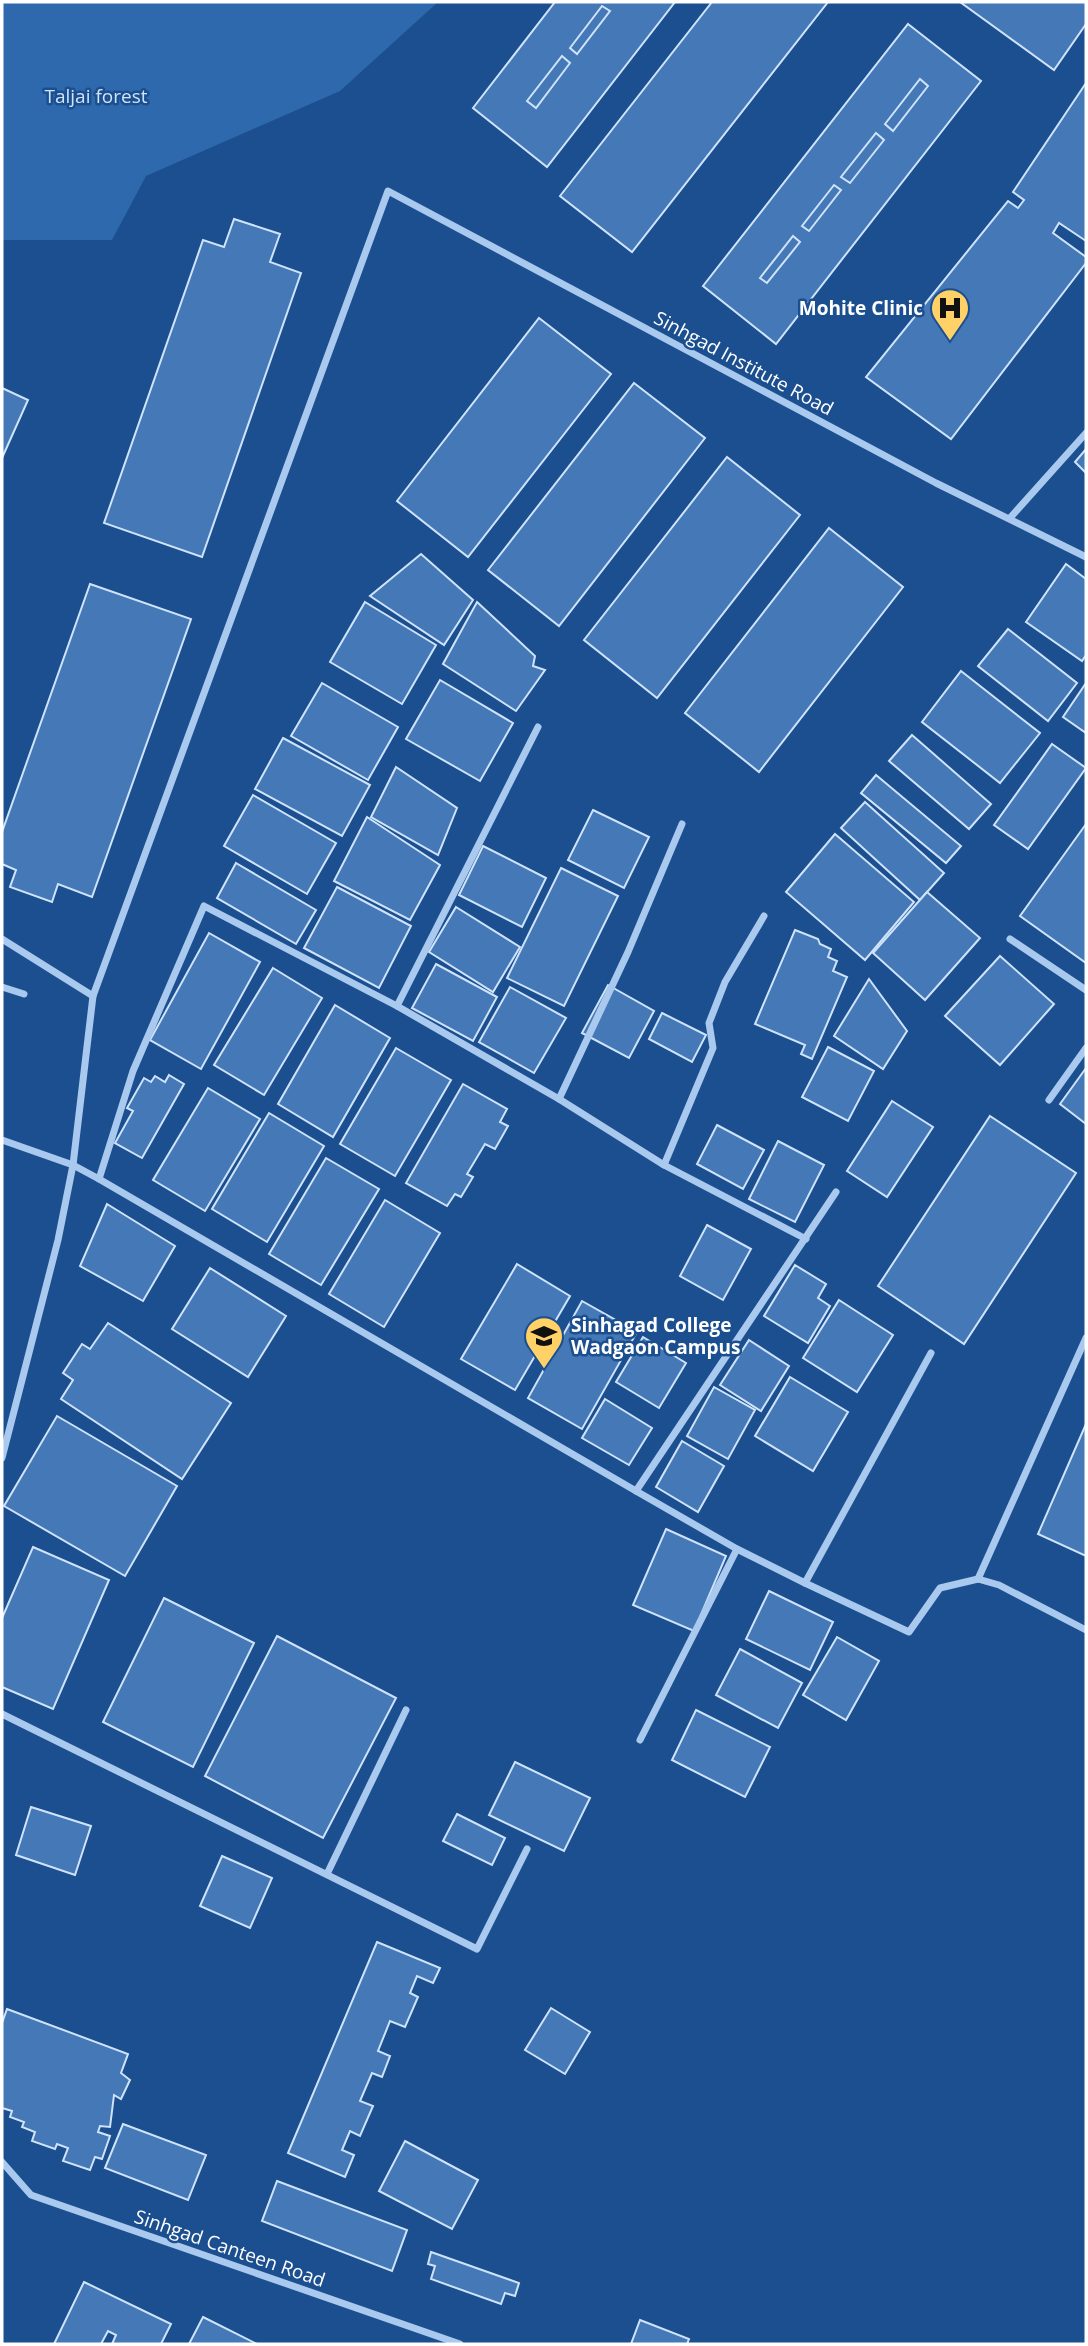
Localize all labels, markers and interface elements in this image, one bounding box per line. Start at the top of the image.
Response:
park label: Taljai forest [45,83,148,109]
hospital icon: Mohite Clinic [929,287,971,342]
place label: Mohite Clinic [799,295,923,321]
street label: Sinhgad Institute Road [650,305,838,421]
place label: Sinhagad College Wadgaon Campus [571,1312,740,1360]
school or university icon: Sinhagad College Wadgaon Campus [523,1315,565,1370]
street label: Sinhgad Canteen Road [131,2203,329,2293]

